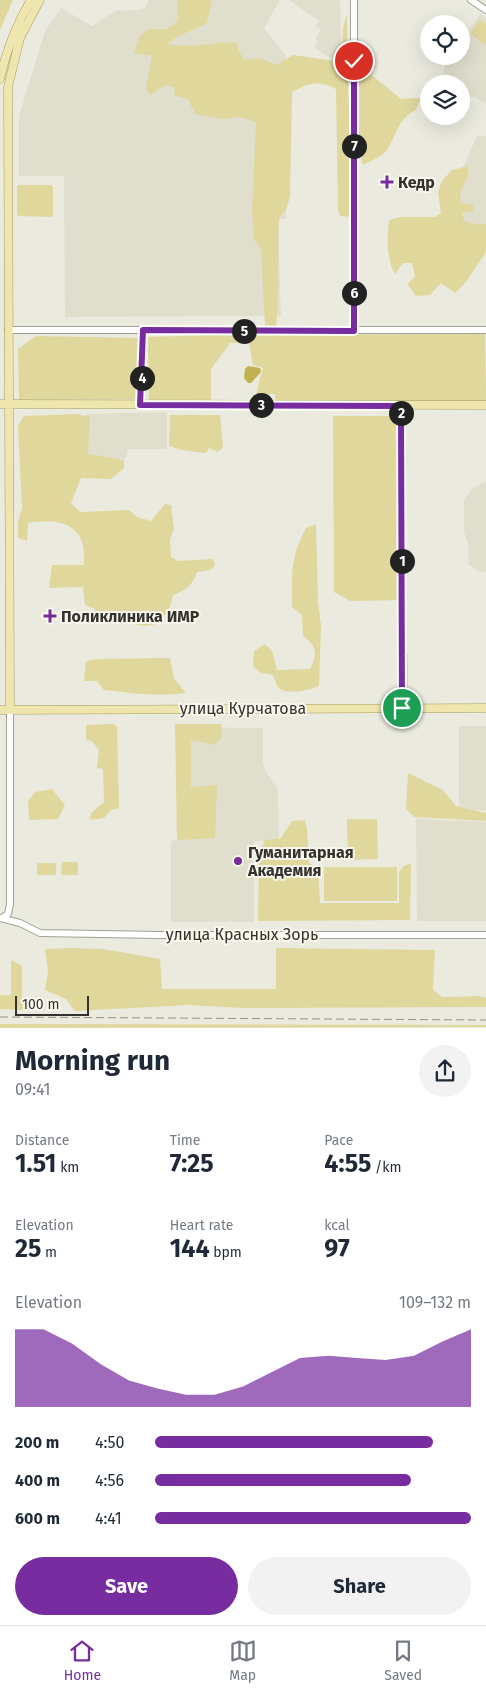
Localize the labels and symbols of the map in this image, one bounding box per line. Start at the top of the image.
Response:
pin [333,40,375,82]
pin: 7 [342,134,366,158]
place label: Кедр [398,173,435,192]
marker: Кедр [380,175,394,189]
pin: 6 [342,280,366,306]
pin: 5 [232,318,256,344]
pin: 4 [130,366,154,390]
pin: 3 [248,392,274,418]
pin: 2 [388,400,414,426]
pin: 1 [390,548,414,574]
place label: Поликлиника ИМР [61,607,200,626]
marker: Поликлиника ИМР [43,609,57,623]
pin [381,687,423,729]
street label: улица Курчатова [180,699,306,718]
place label: Гуманитарная Академия [247,843,354,880]
marker: Гуманитарная Академия [232,855,244,867]
street label: улица Красных Зорь [166,925,318,944]
scale bar [15,992,89,1016]

